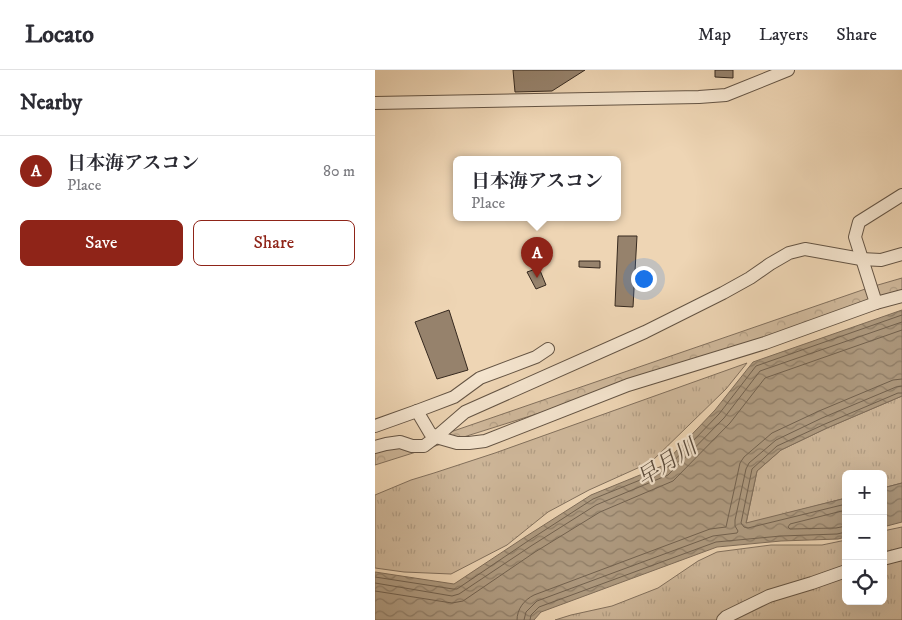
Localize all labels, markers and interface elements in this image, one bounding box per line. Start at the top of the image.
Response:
text: Locato [25,20,94,50]
text: Map [698,24,731,46]
text: Layers [759,24,808,46]
text: Share [836,24,877,46]
text: Nearby [20,90,82,116]
text: 日本海アスコン [67,152,199,175]
popup [453,156,621,221]
text: A [31,161,41,181]
text: 80 m [323,161,355,181]
text: 日本海アスコン [471,170,603,193]
text: Place [67,175,101,195]
text: Place [471,193,505,213]
button: Save [20,220,183,266]
button: Share [193,220,355,266]
pin: A [521,237,553,278]
your location [631,266,657,292]
water label: 早月川 [632,433,704,492]
map controls [842,470,887,605]
button: + [842,470,887,515]
button: − [842,515,887,560]
button: locate [842,560,887,605]

